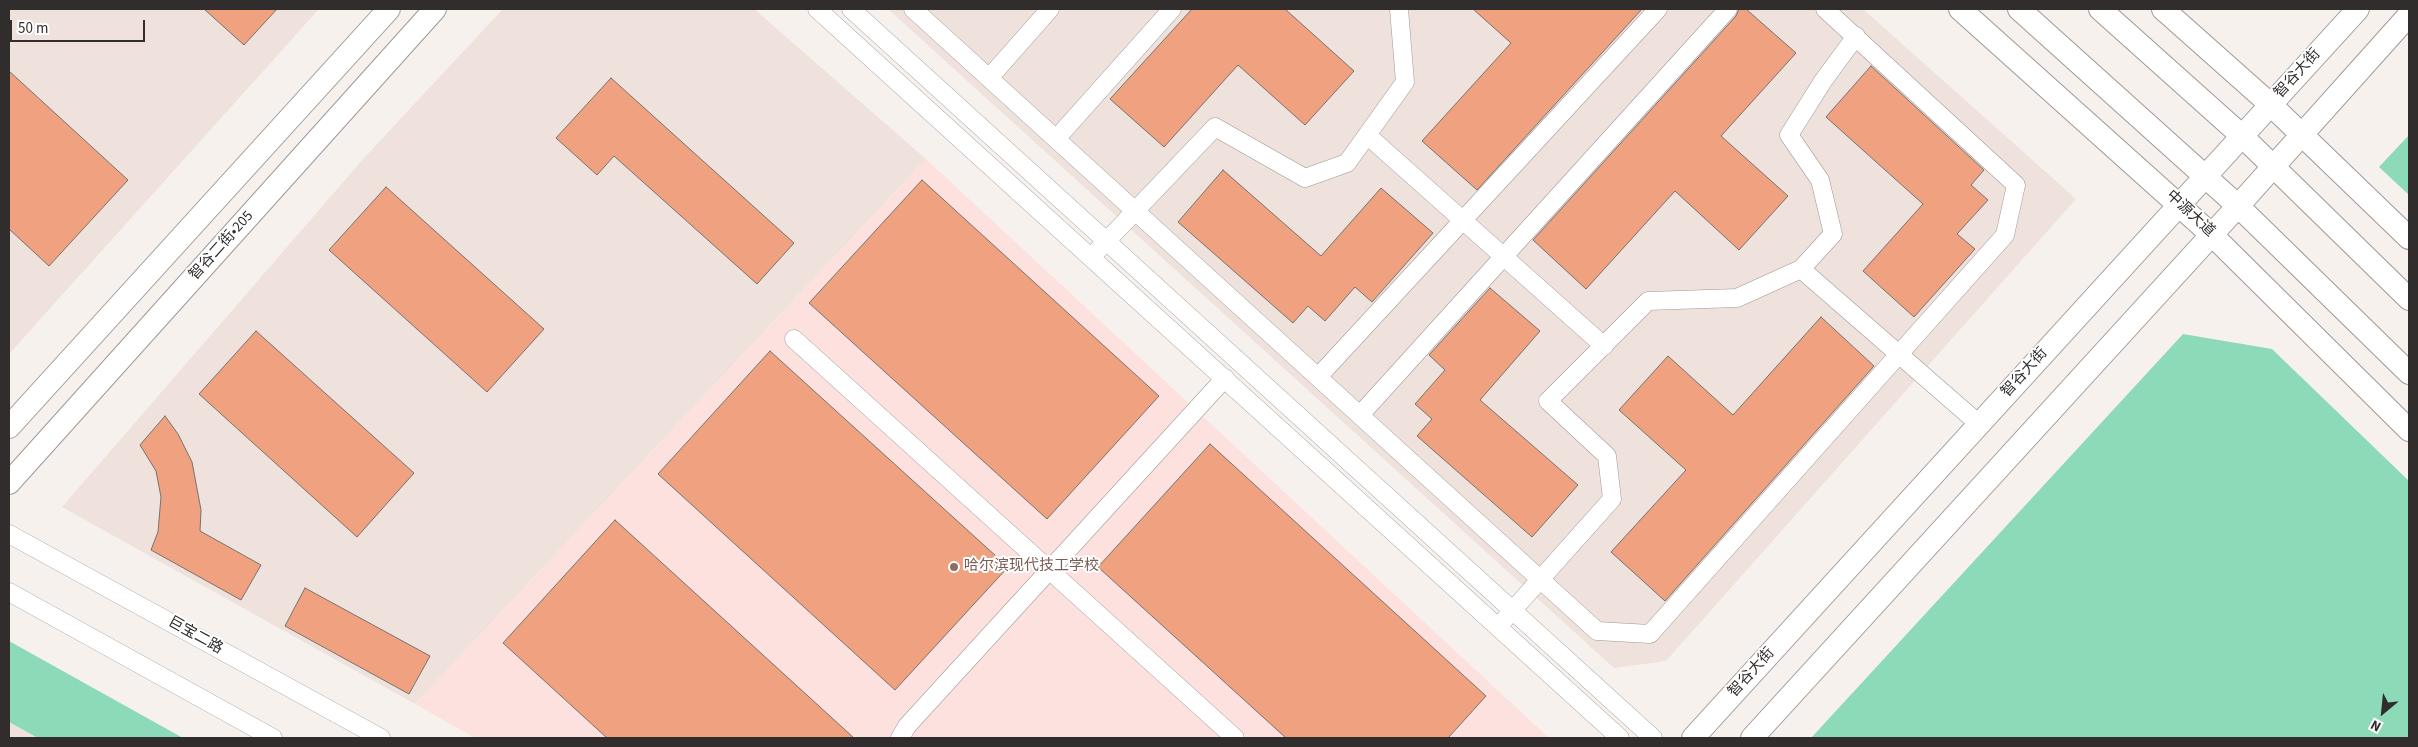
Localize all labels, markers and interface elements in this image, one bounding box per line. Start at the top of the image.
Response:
scale bar [12,10,148,42]
text: 50 m [18,18,48,39]
street label: 智谷大街 [2271,46,2325,102]
street label: 中源大道 [2162,187,2218,241]
street label: 智谷二街•205 [186,208,258,284]
street label: 智谷大街 [1998,345,2052,401]
place label: 哈尔滨现代技工学校 [964,558,1099,576]
marker: 哈尔滨现代技工学校 [948,561,960,573]
street label: 巨宝二路 [164,614,226,658]
street label: 智谷大街 [1725,645,1779,701]
north arrow [2358,687,2408,737]
text: N [2367,714,2385,736]

